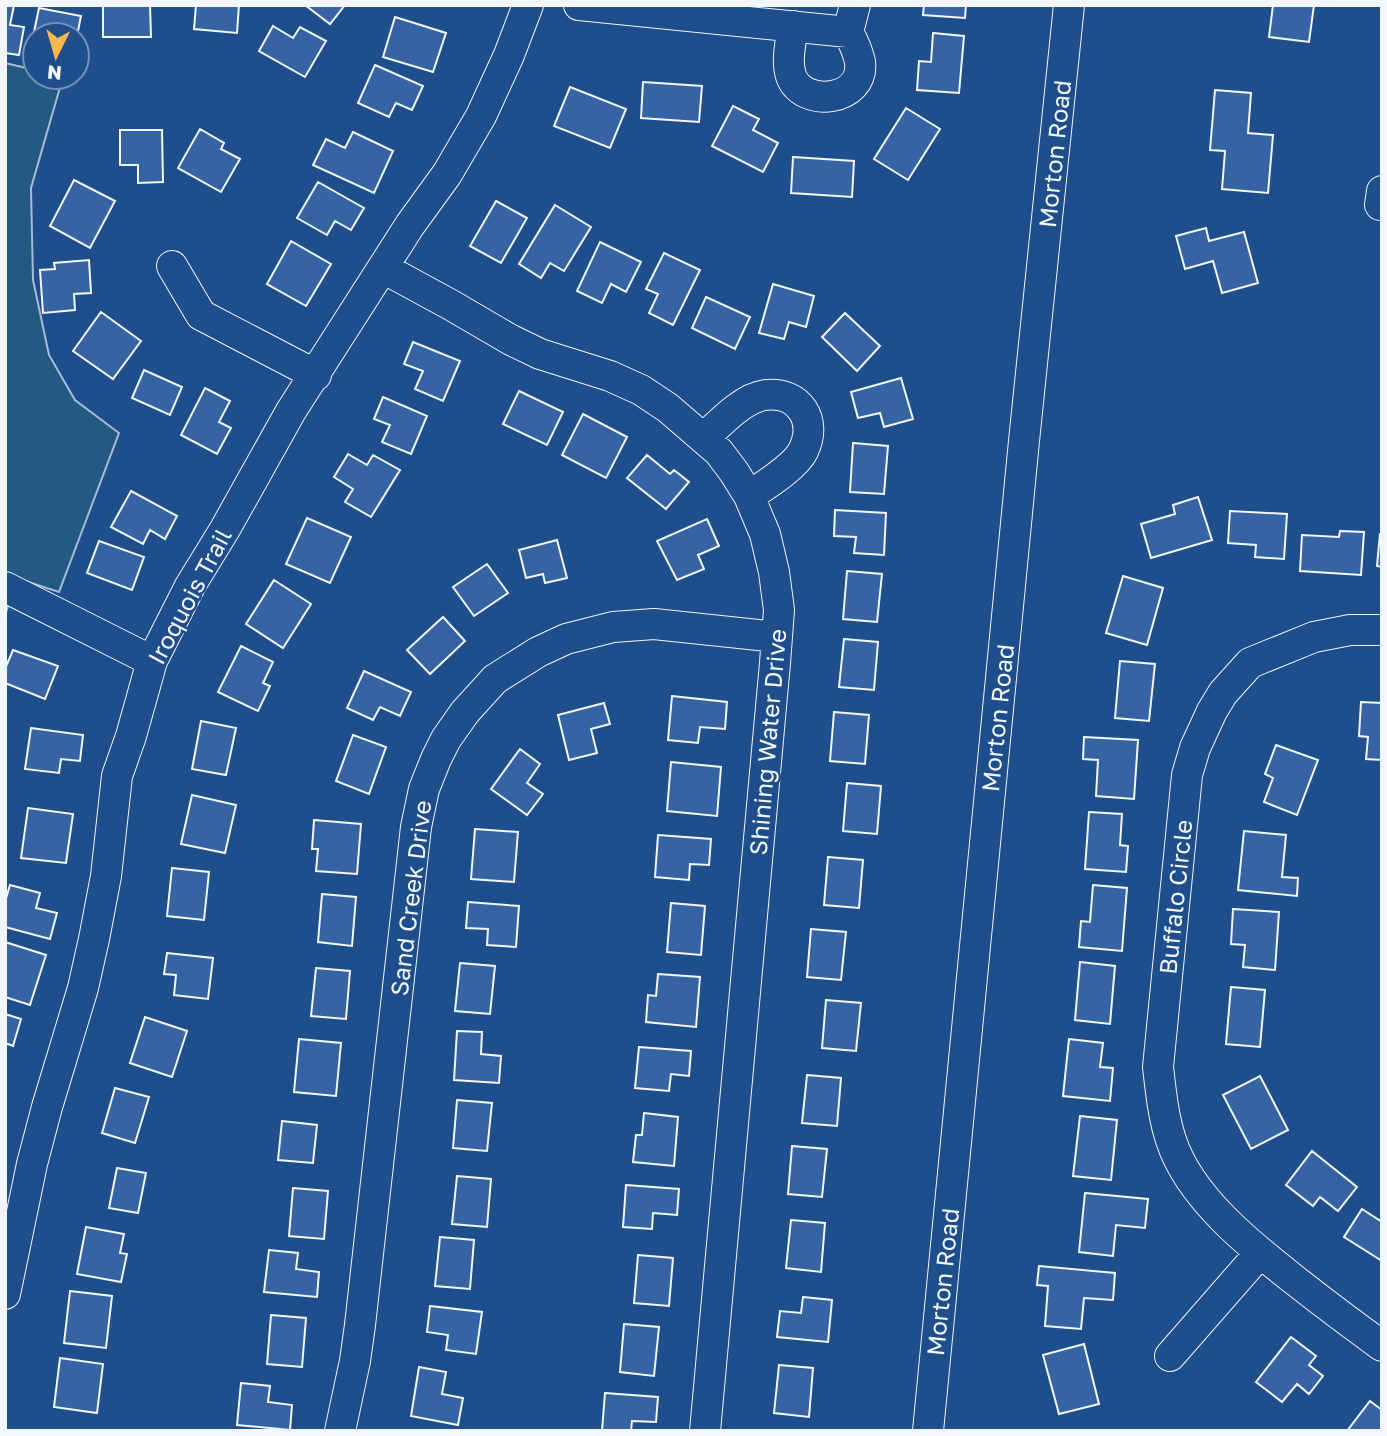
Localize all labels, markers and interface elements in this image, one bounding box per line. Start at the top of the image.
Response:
north arrow [21,21,91,91]
text: N [46,61,63,86]
street label: Morton Road [1032,79,1076,229]
street label: Iroquois Trail [141,523,237,669]
street label: Shining Water Drive [743,628,791,856]
street label: Morton Road [975,643,1019,793]
street label: Sand Creek Drive [384,799,436,997]
street label: Buffalo Circle [1152,818,1198,976]
street label: Morton Road [920,1207,964,1357]

